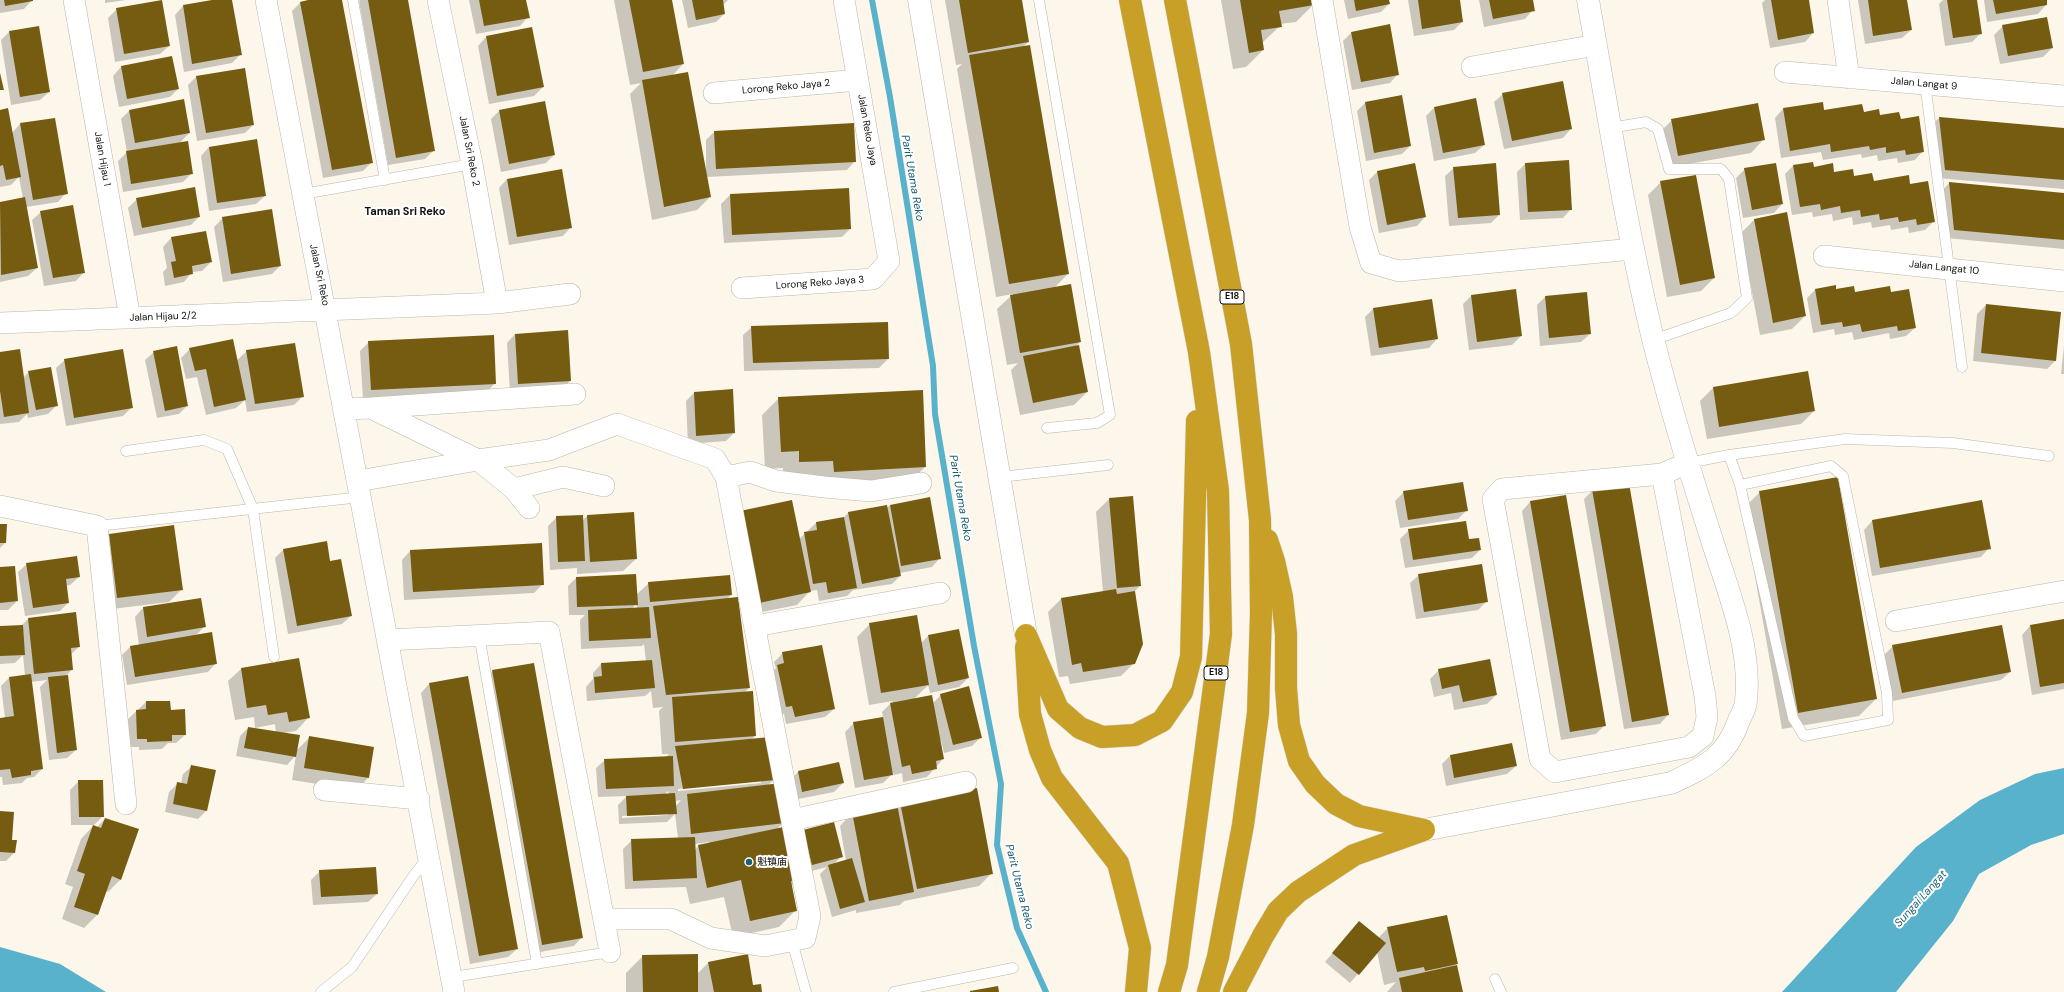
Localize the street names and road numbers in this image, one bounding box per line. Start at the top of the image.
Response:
street label: Jalan Langat 9 [1890,75,1958,93]
street label: Lorong Reko Jaya 2 [741,77,831,97]
street label: Jalan Reko Jaya [855,93,879,167]
street label: Jalan Sri Reko 2 [456,115,482,187]
street label: Jalan Hijau 1 [91,131,113,187]
street label: Jalan Sri Reko [307,243,331,307]
street label: Jalan Langat 10 [1908,258,1980,278]
street label: Lorong Reko Jaya 3 [775,274,865,292]
road number: E18 [1220,290,1244,304]
street label: Jalan Hijau 2/2 [129,310,197,324]
road number: E18 [1204,666,1228,680]

